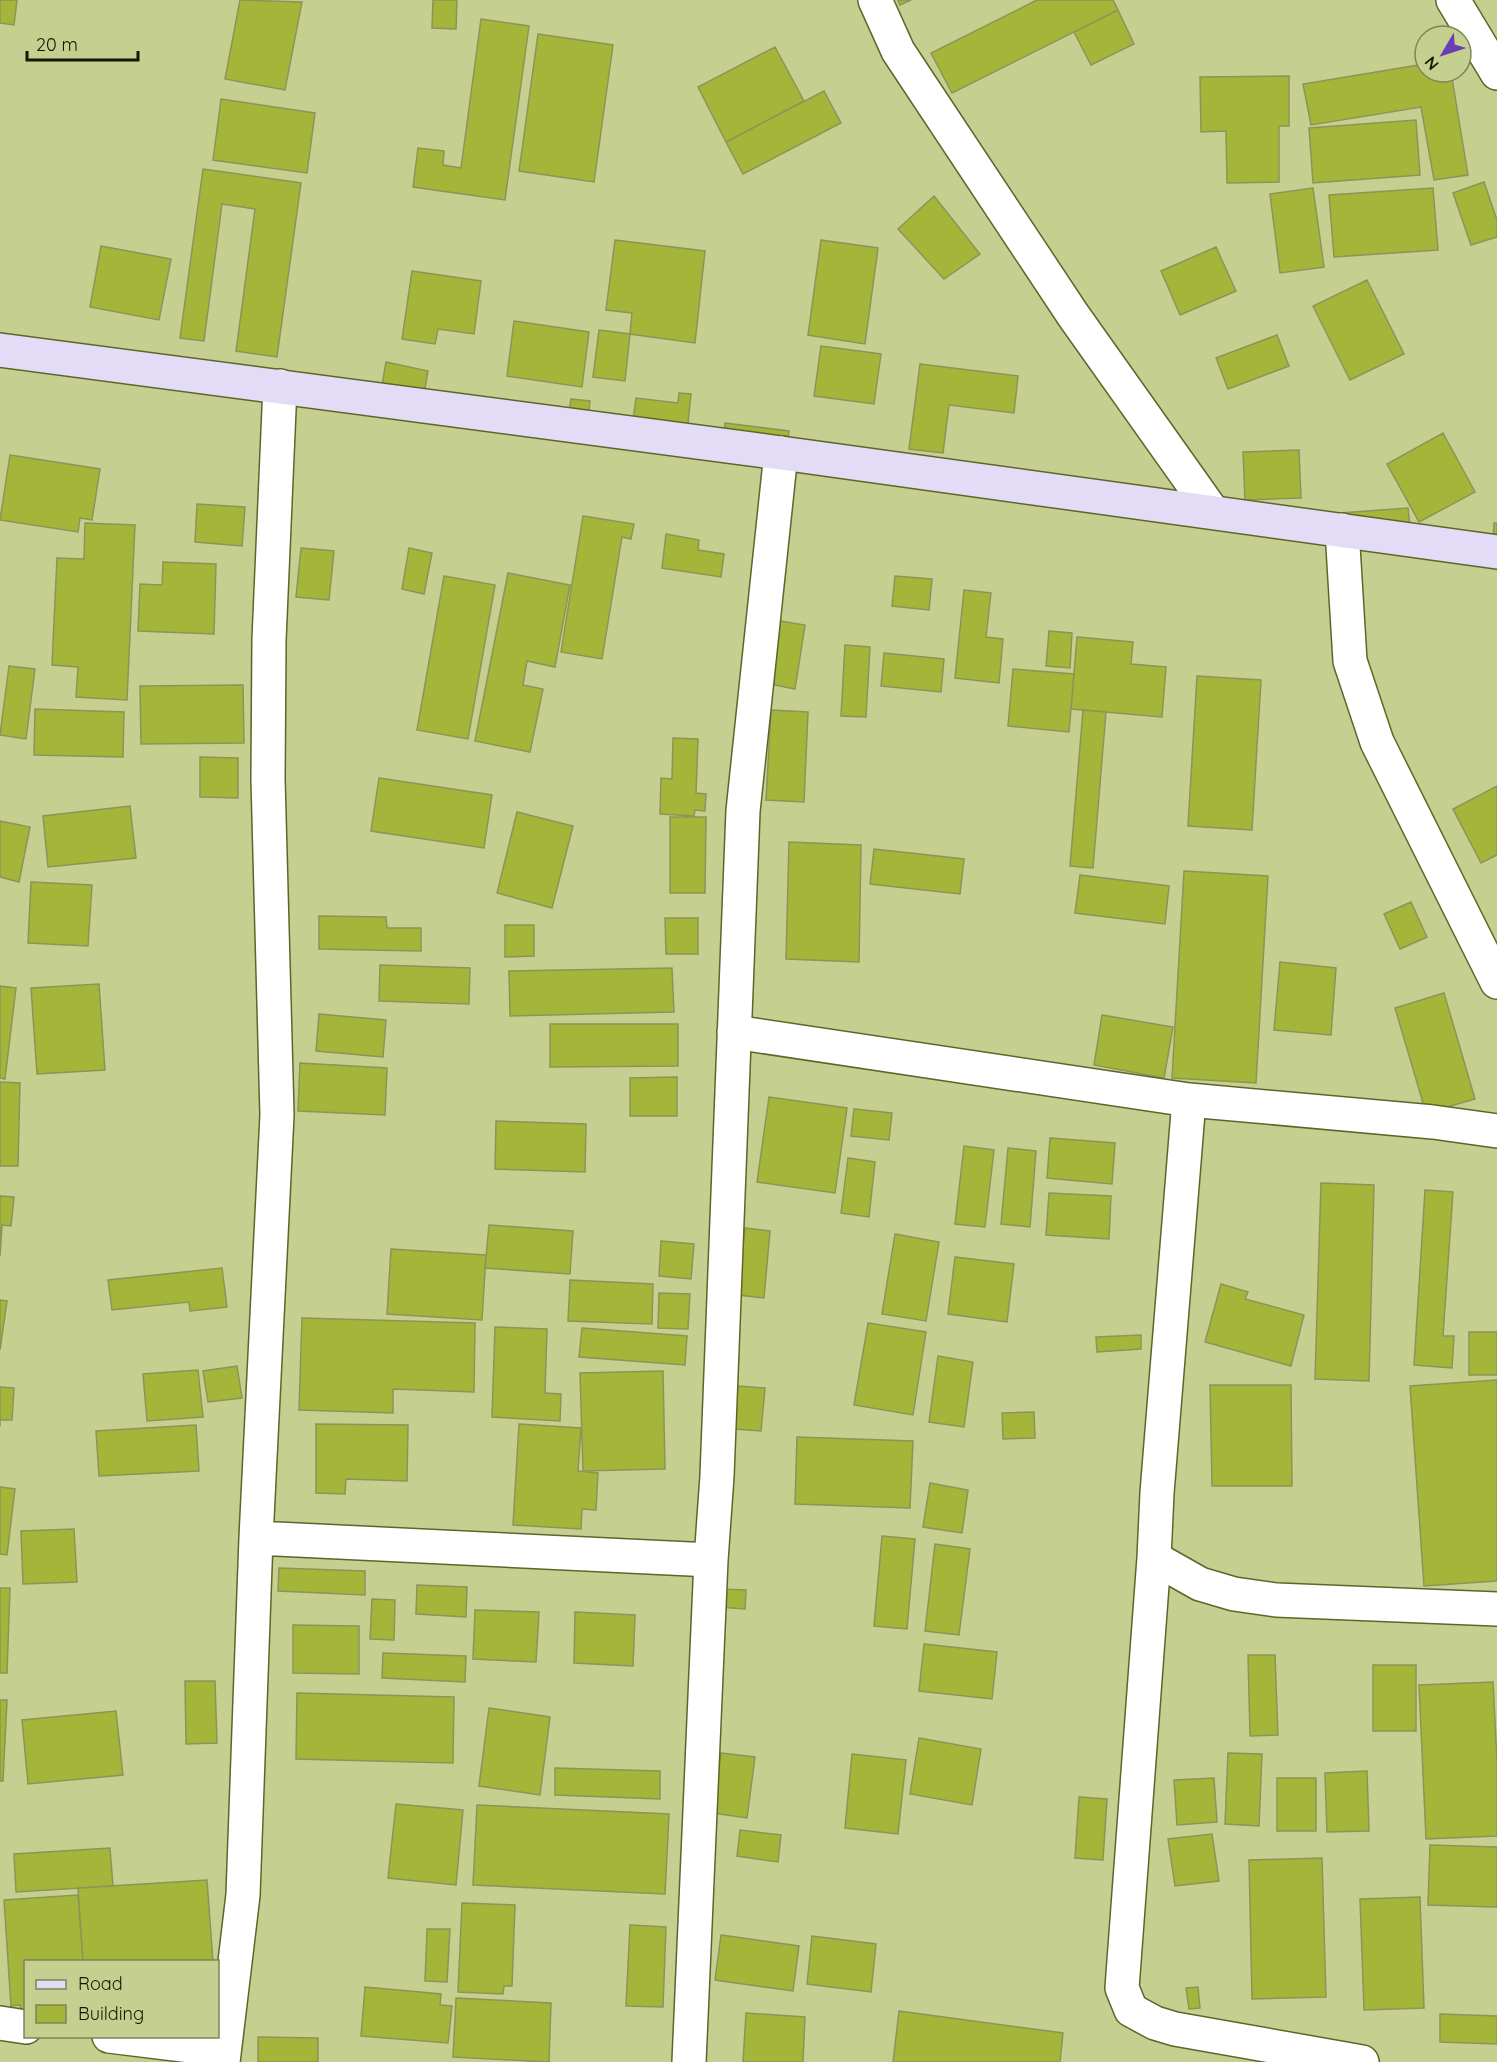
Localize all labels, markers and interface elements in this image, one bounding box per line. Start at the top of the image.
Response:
scale bar [27,24,138,62]
north arrow [1413,24,1473,84]
text: 20 m [36,33,78,56]
text: N [1420,53,1443,74]
legend [24,1960,219,2038]
text: Road [78,1972,123,1995]
text: Building [78,2002,144,2025]

